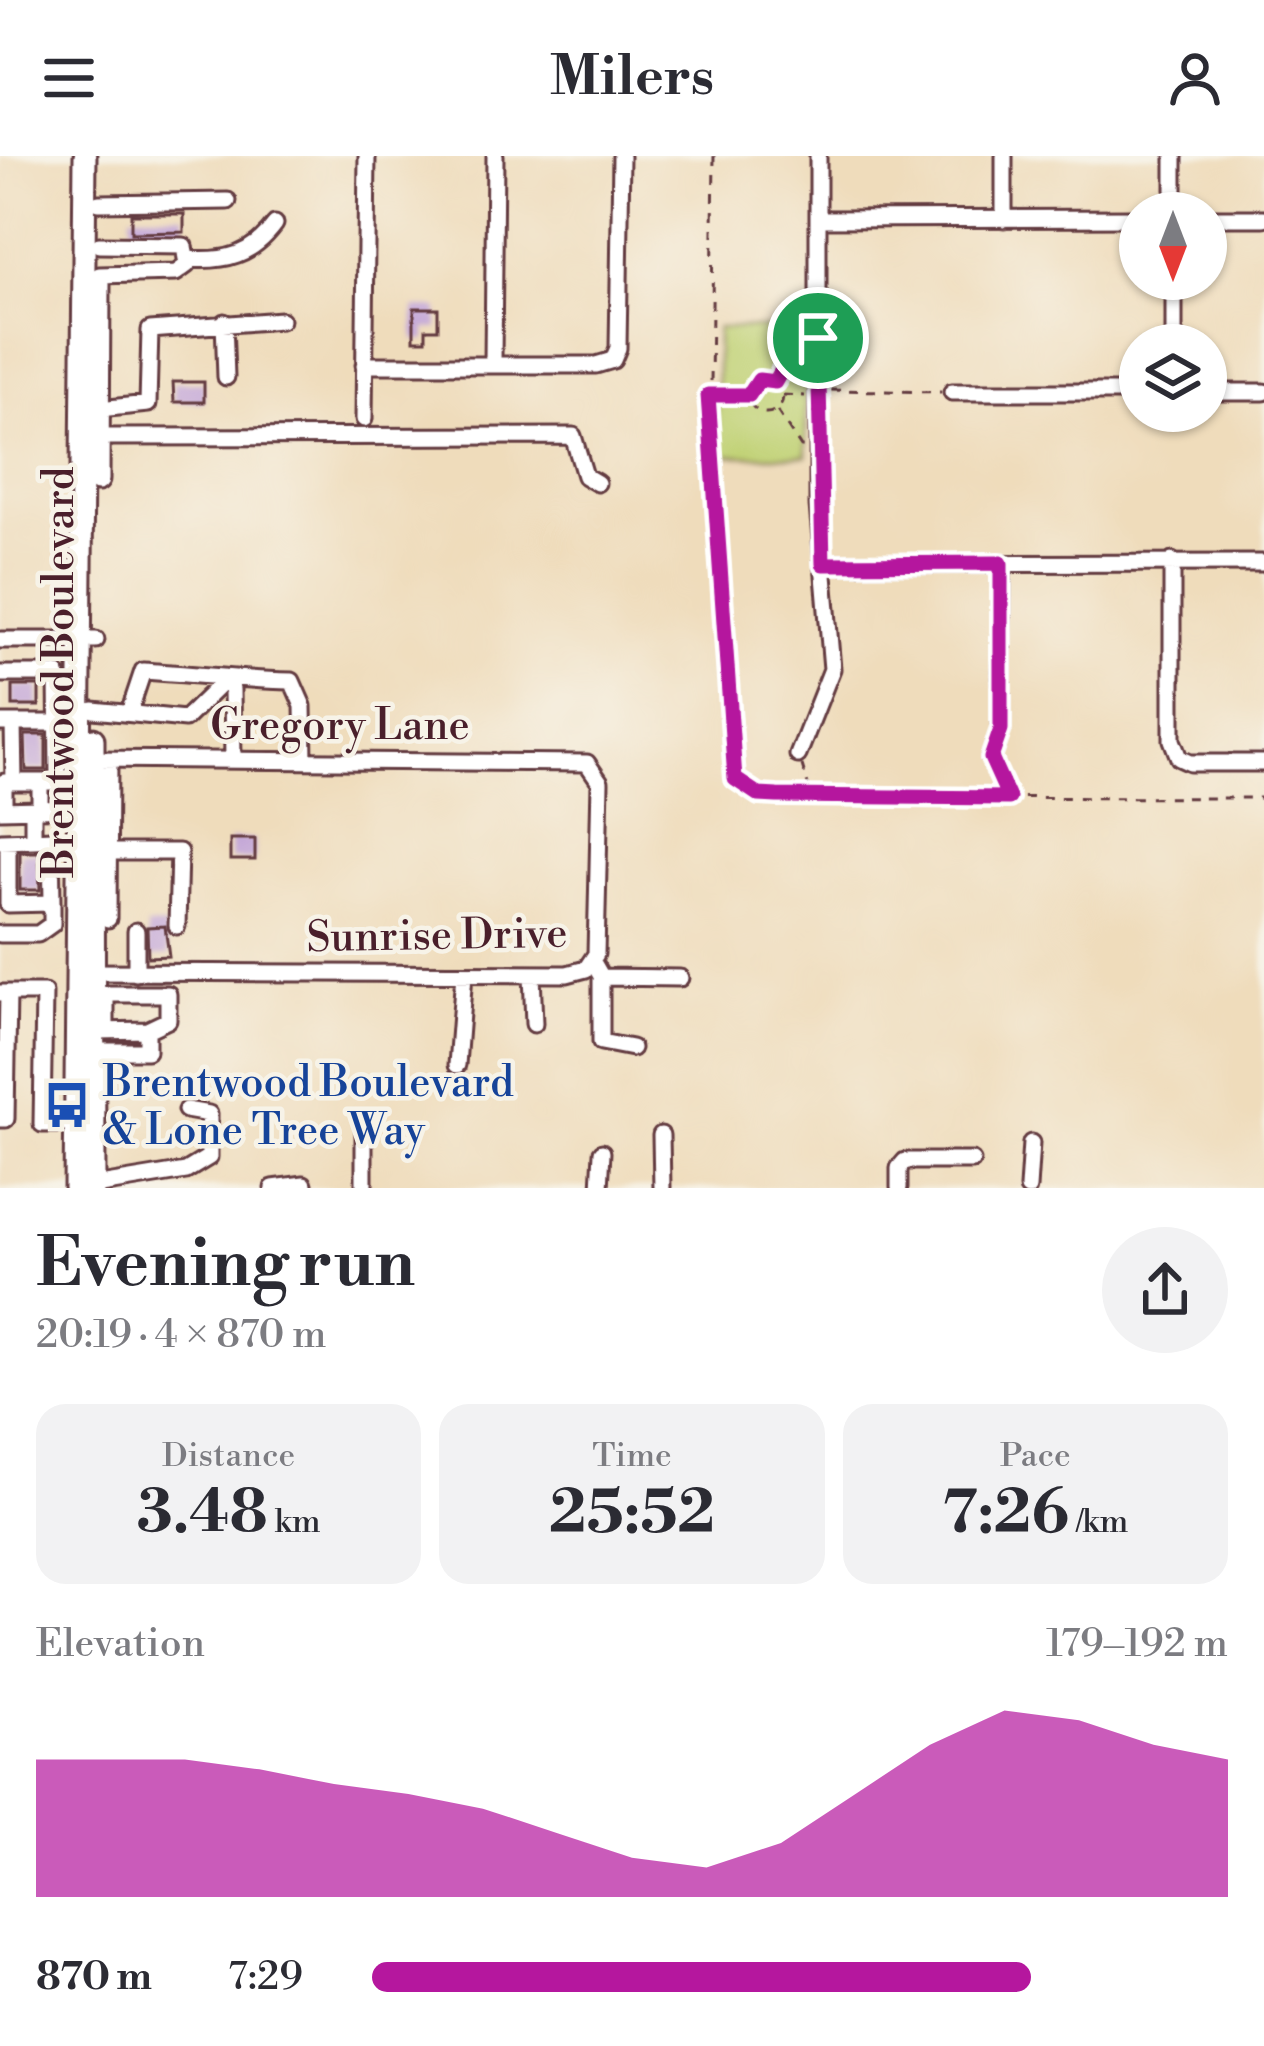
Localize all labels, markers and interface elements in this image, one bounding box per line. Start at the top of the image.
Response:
text: Milers [550,44,714,112]
icon: menu [36,45,102,111]
icon: person [1162,45,1228,111]
north arrow [1119,192,1227,300]
map controls [1119,192,1227,432]
pin [767,287,869,389]
icon: arrive [785,305,851,371]
button: layers [1119,324,1227,432]
street label: Brentwood Boulevard [34,466,87,878]
street label: Gregory Lane [210,700,470,754]
street label: Sunrise Drive [306,908,568,965]
place label: Brentwood Boulevard & Lone Tree Way [102,1057,514,1159]
bus stop icon: Brentwood Boulevard & Lone Tree Way [42,1080,92,1130]
text: Evening run [36,1224,415,1307]
button: share [1102,1227,1228,1353]
text: 20:19 · 4 × 870 m [36,1311,327,1360]
text: Distance [162,1436,295,1477]
text: Time [592,1436,672,1477]
text: Pace [1000,1436,1071,1477]
text: 3.48 [137,1477,268,1552]
text: 25:52 [549,1477,715,1552]
text: 7:26 [942,1477,1069,1552]
text: km [268,1502,321,1543]
text: /km [1069,1502,1128,1543]
text: Elevation [36,1620,205,1669]
text: 179–192 m [1046,1620,1228,1669]
text: 870 m [36,1953,152,2002]
text: 7:29 [228,1953,303,2002]

